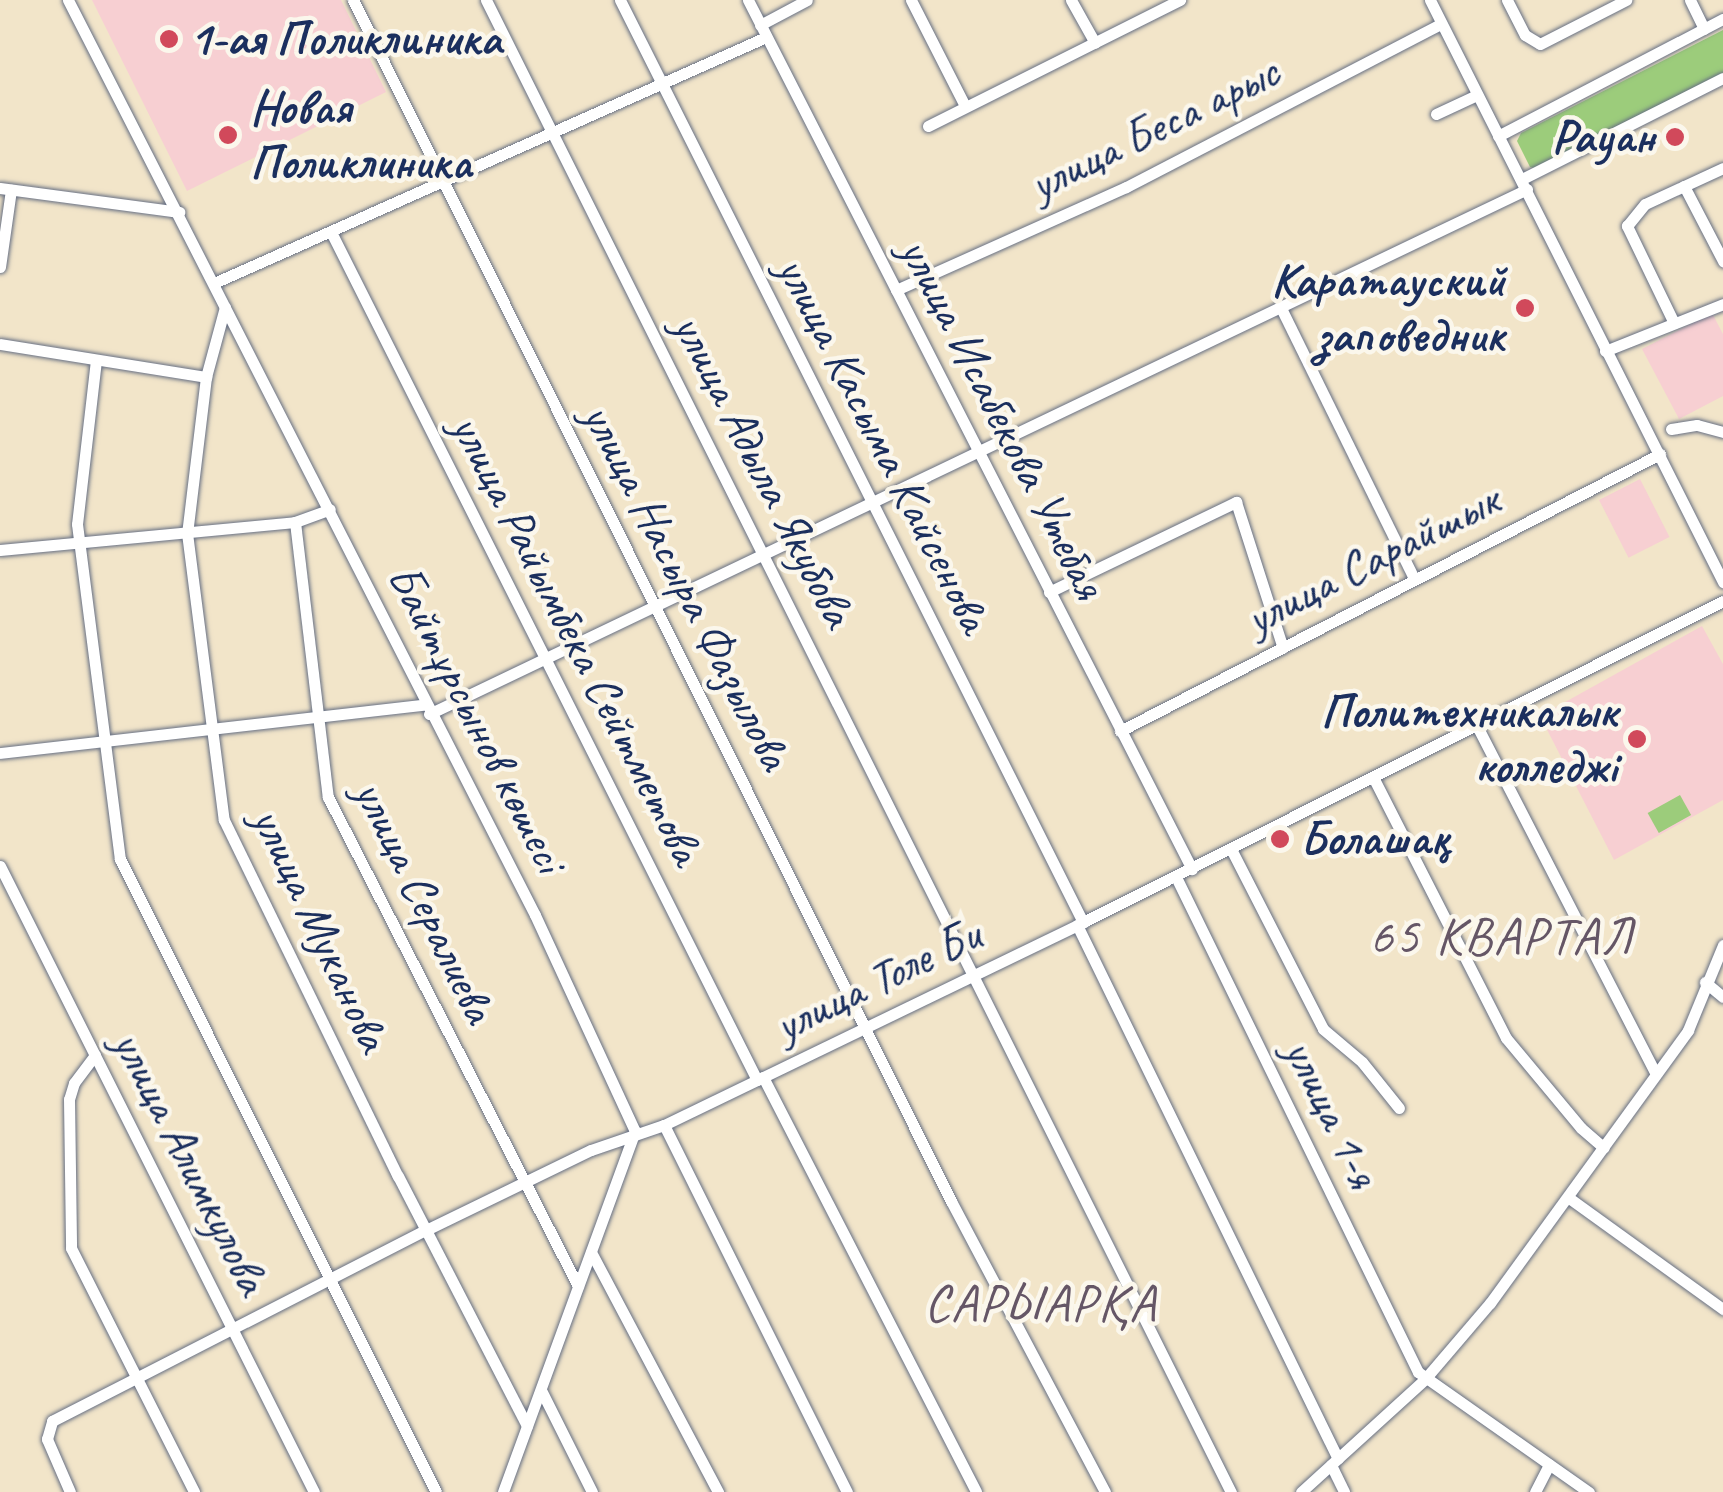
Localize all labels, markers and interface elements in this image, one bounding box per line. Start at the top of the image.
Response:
place label: 1-ая Поликлиника [189,10,498,68]
marker: 1-ая Поликлиника [158,28,180,50]
street label: улица Беса арыс [1019,43,1289,213]
place label: Новая Поликлиника [250,78,471,191]
place label: Рауан [1552,108,1655,166]
marker: Новая Поликлиника [215,122,241,148]
marker: Рауан [1664,126,1686,148]
street label: улица Исабекова Утебая [888,230,1118,606]
street label: улица Касыма Кайсенова [765,247,1003,641]
place label: Каратауский заповедник [1271,251,1505,364]
marker: Каратауский заповедник [1514,297,1536,319]
street label: улица Адыла Якубова [660,303,868,637]
street label: улица Насыра Фазылова [570,394,804,778]
street label: улица Райымбека Сейтметова [438,404,716,874]
street label: улица Сарайшык [1236,471,1508,647]
street label: Байтұрсынов көшесі [375,554,579,882]
place label: Политехникалык колледжі [1321,682,1617,795]
marker: Политехникалык колледжі [1626,728,1648,750]
street label: улица Сералиева [342,771,508,1031]
street label: улица Муканова [239,798,403,1060]
place label: Болашақ [1300,810,1451,868]
marker: Болашақ [1269,828,1291,850]
street label: улица Толе Би [764,905,990,1055]
district label: 65 КВАРТАЛ [1370,906,1634,968]
street label: улица Алимкулова [99,1019,283,1305]
street label: улица 1-я [1271,1029,1393,1197]
district label: САРЫАРҚА [924,1273,1158,1335]

